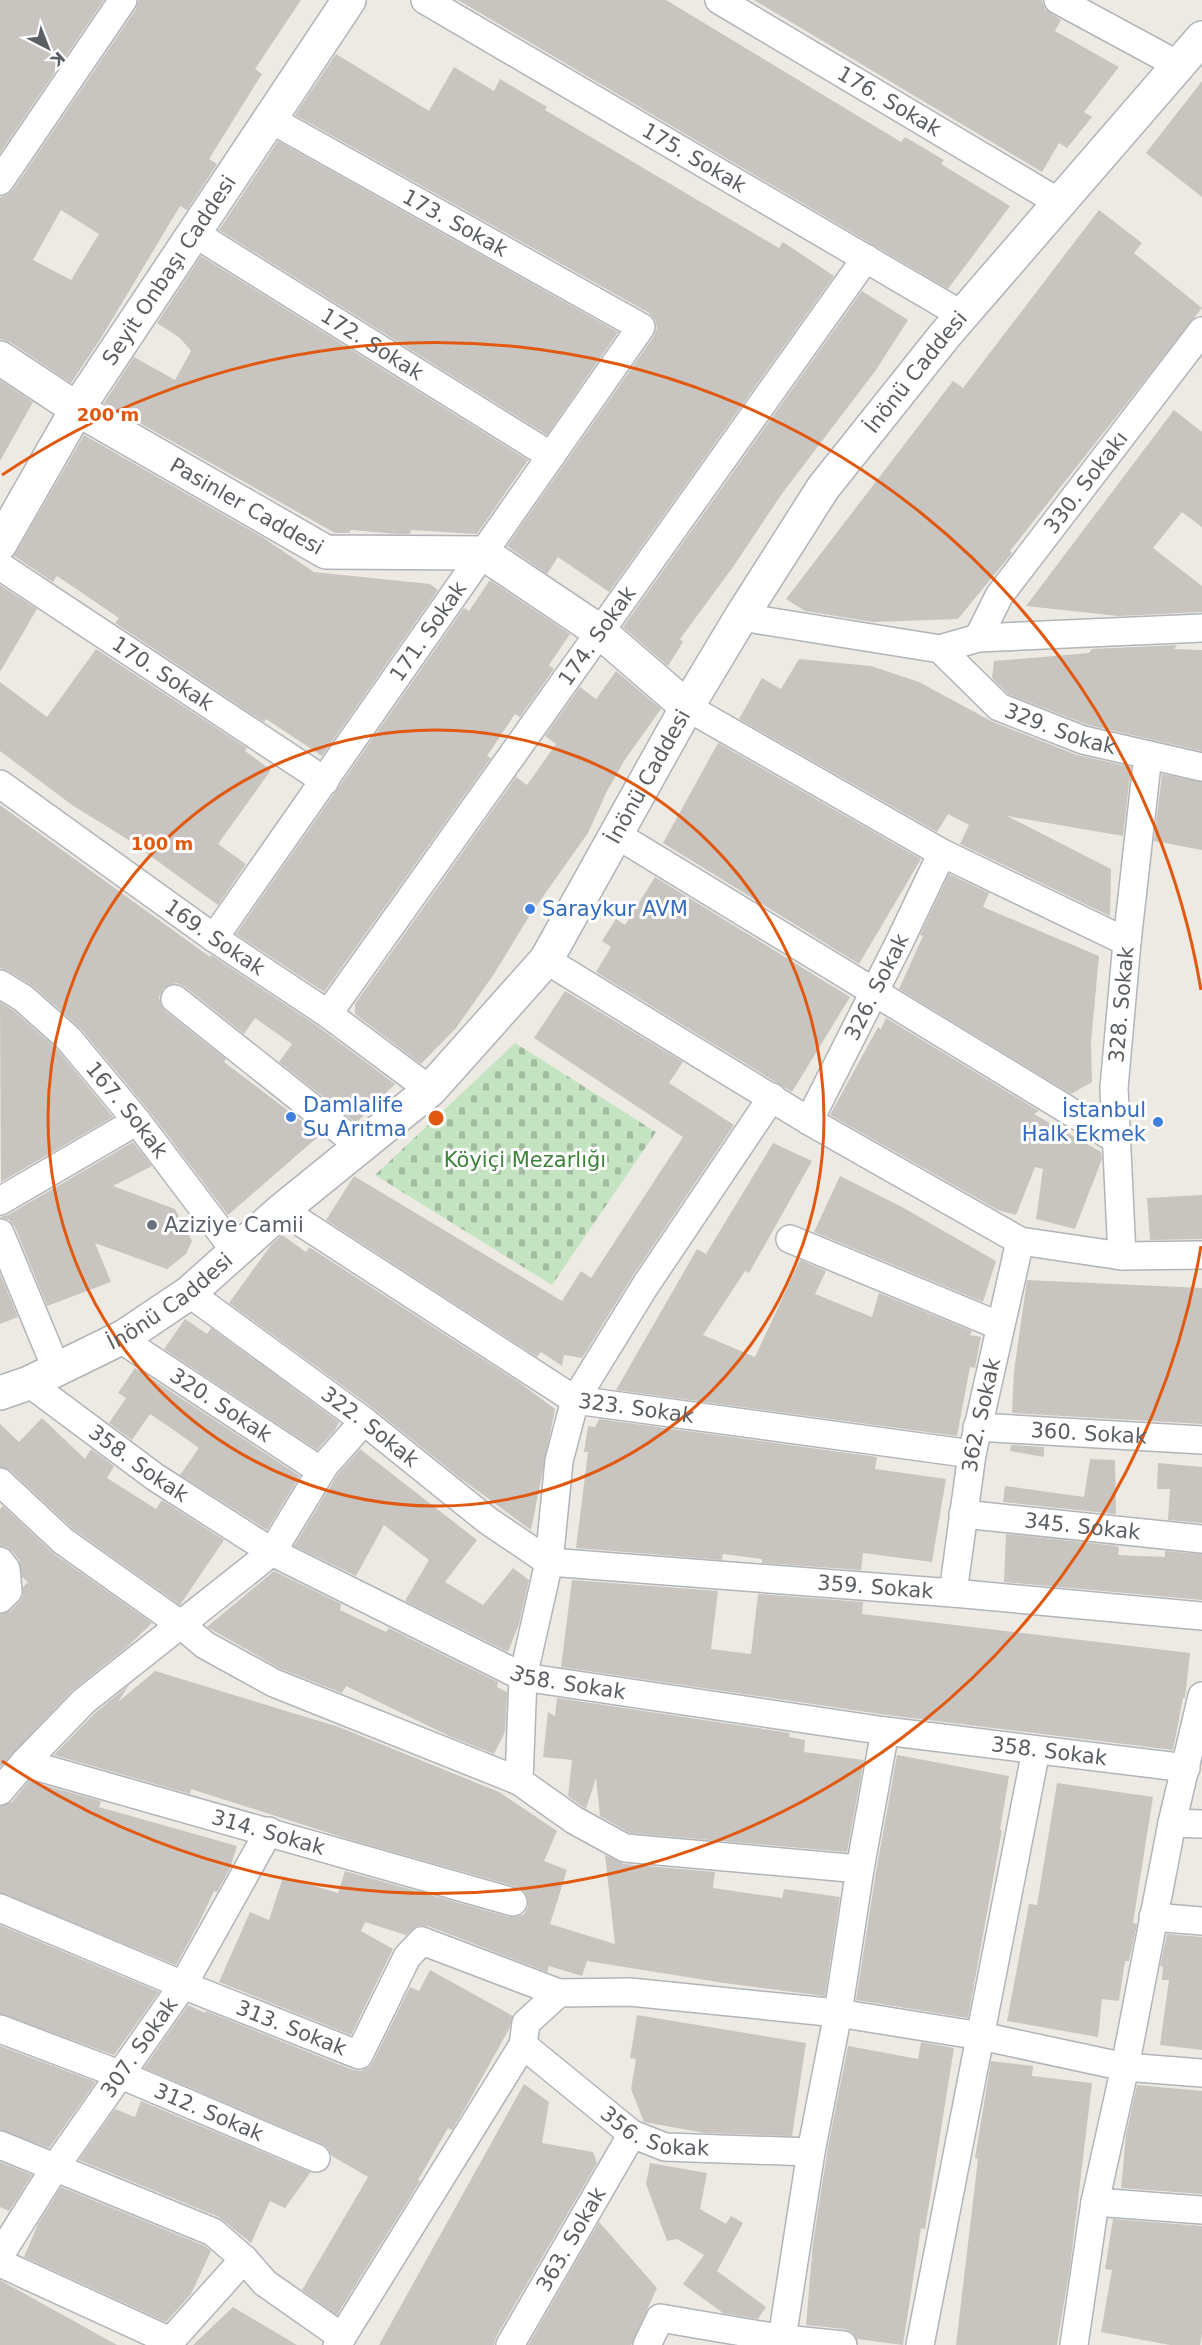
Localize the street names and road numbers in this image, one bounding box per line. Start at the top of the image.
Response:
street label: 176. Sokak [833,61,946,142]
street label: 175. Sokak [638,118,751,198]
street label: Seyit Onbaşı Caddesi [98,171,241,370]
street label: 173. Sokak [398,184,512,262]
street label: 172. Sokak [316,303,429,386]
street label: İnönü Caddesi [859,306,972,438]
street label: 330. Sokakı [1039,427,1133,538]
street label: Pasinler Caddesi [166,453,328,560]
street label: 171. Sokak [385,576,472,686]
street label: 174. Sokak [553,581,641,690]
street label: 170. Sokak [107,631,219,716]
street label: 329. Sokak [1001,698,1119,759]
street label: İnönü Caddesi [600,705,695,848]
street label: 169. Sokak [160,894,270,981]
street label: 326. Sokak [840,929,914,1045]
street label: 328. Sokak [1104,945,1139,1064]
street label: 167. Sokak [81,1057,173,1163]
street label: İnönü Caddesi [103,1248,237,1355]
street label: 362. Sokak [958,1355,1005,1474]
street label: 320. Sokak [166,1363,277,1448]
street label: 322. Sokak [316,1382,424,1473]
street label: 323. Sokak [577,1389,696,1428]
street label: 360. Sokak [1030,1418,1149,1449]
street label: 358. Sokak [84,1420,193,1508]
street label: 345. Sokak [1023,1508,1142,1545]
street label: 359. Sokak [816,1571,935,1604]
street label: 358. Sokak [506,1661,628,1704]
street label: 358. Sokak [990,1732,1109,1770]
street label: 314. Sokak [209,1805,328,1860]
street label: 307. Sokak [96,1992,183,2102]
street label: 313. Sokak [233,1995,351,2061]
street label: 312. Sokak [151,2078,268,2147]
street label: 356. Sokak [596,2101,710,2161]
street label: 363. Sokak [532,2182,611,2296]

